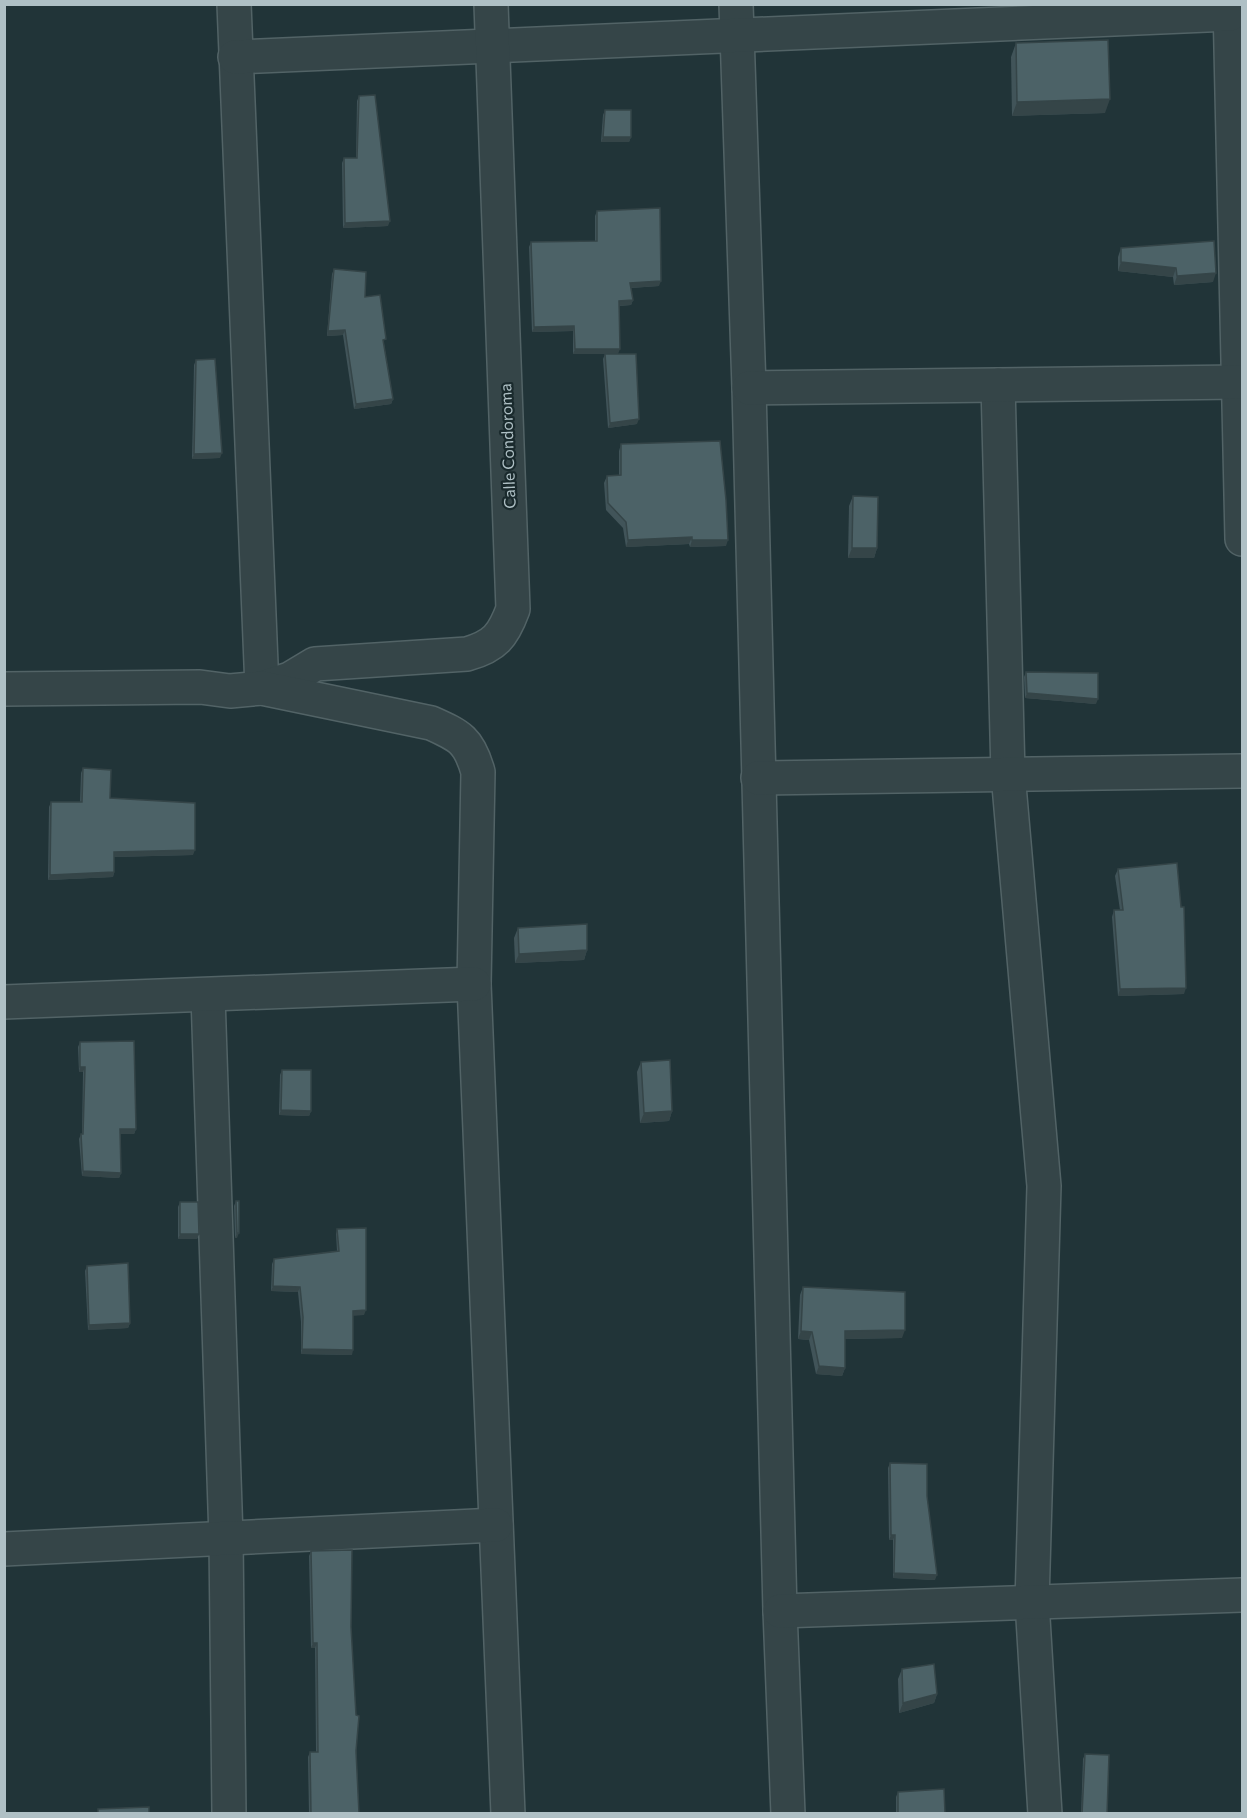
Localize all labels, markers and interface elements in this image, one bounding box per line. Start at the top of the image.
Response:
street label: Calle Condoroma [495,383,519,509]

